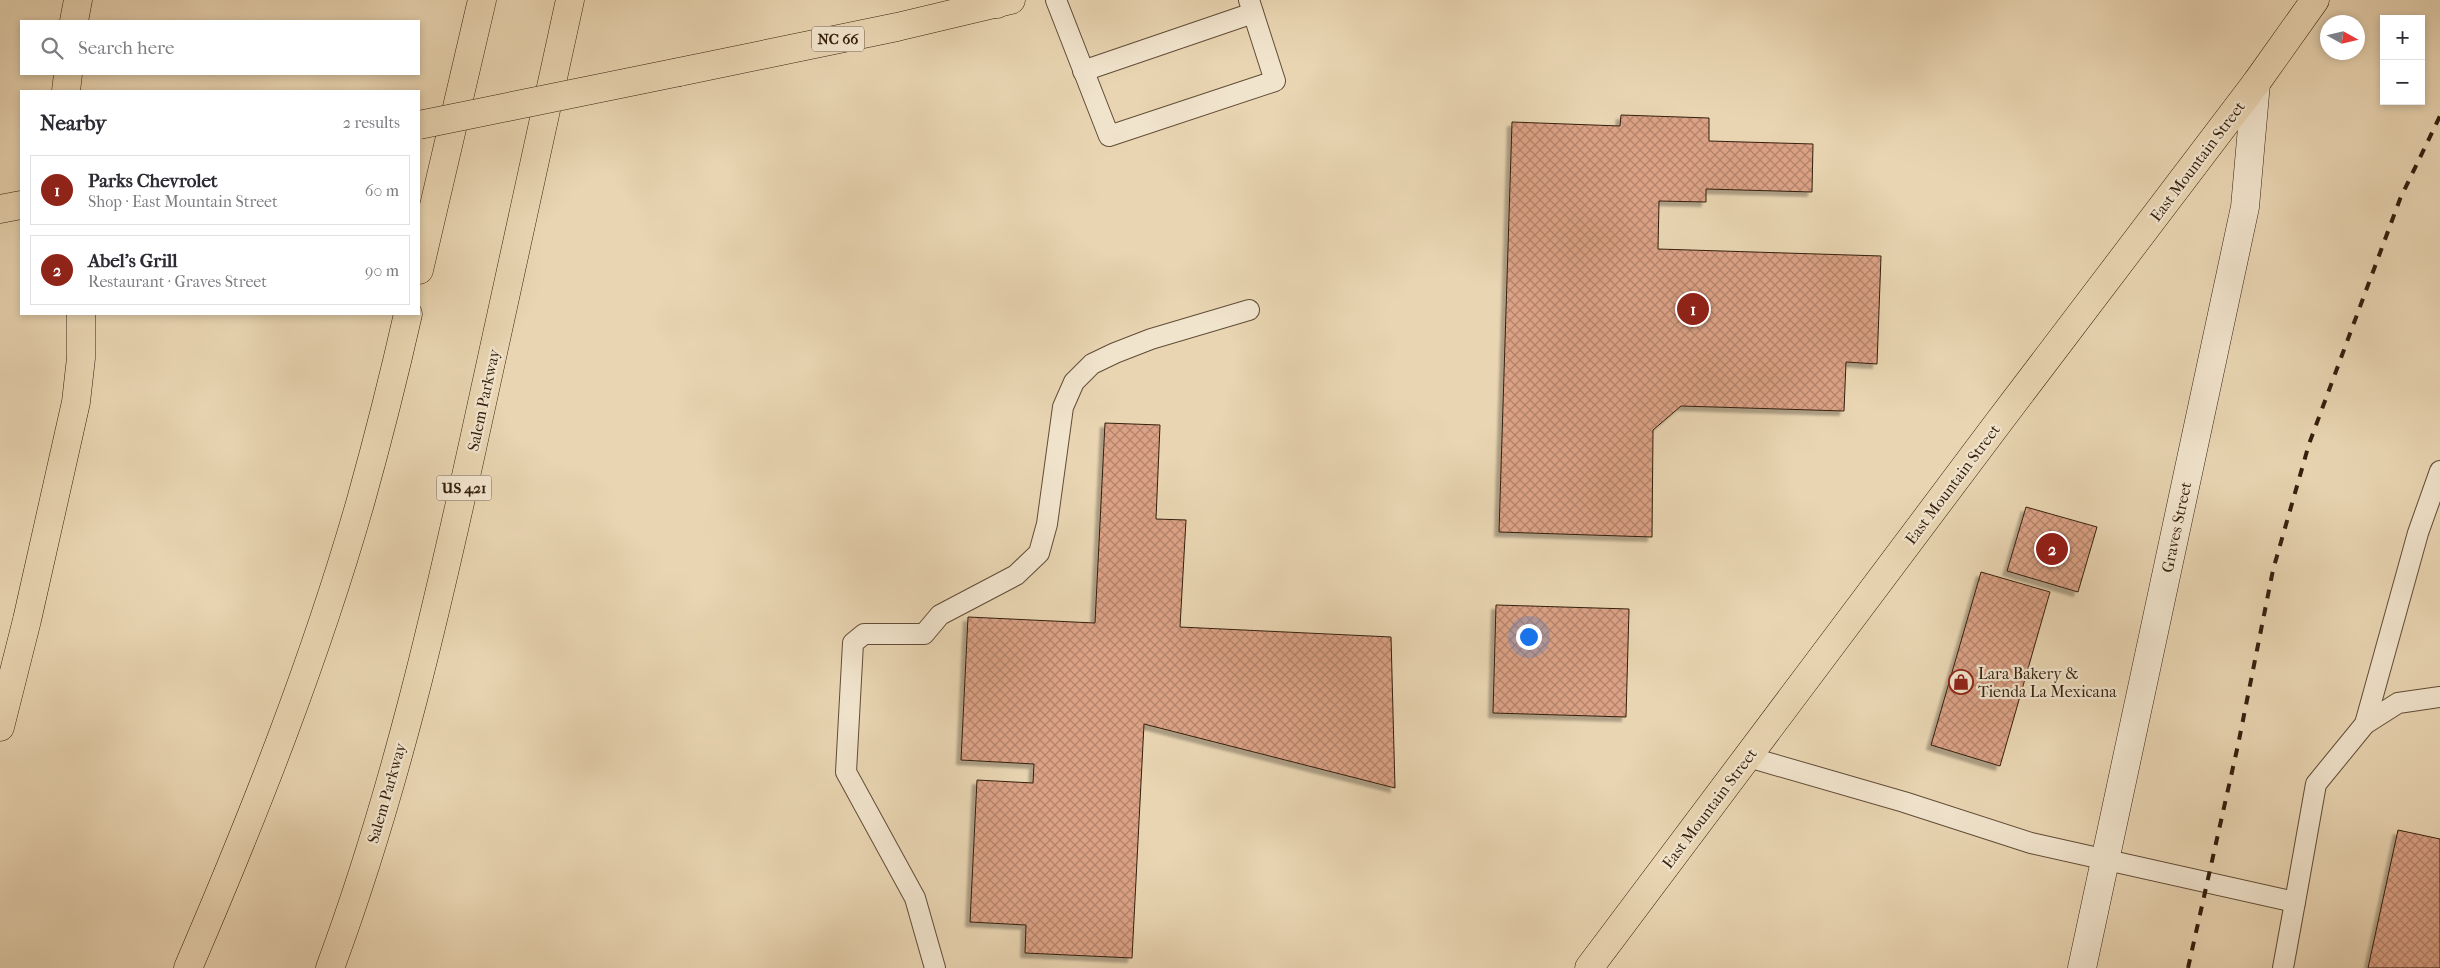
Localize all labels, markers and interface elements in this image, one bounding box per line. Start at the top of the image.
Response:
north arrow [2320,15,2365,60]
map controls [2380,15,2425,105]
button: + [2380,15,2425,60]
search box [20,20,420,75]
road number: NC 66 [812,26,864,52]
icon: search [38,34,66,62]
text: Search here [78,37,174,59]
button: − [2380,60,2425,105]
street label: East Mountain Street [2146,97,2249,225]
text: Nearby [40,111,106,135]
text: 2 results [343,113,400,132]
text: Parks Chevrolet [88,170,218,192]
text: 1 [54,181,60,200]
text: 60 m [365,181,399,200]
text: Shop · East Mountain Street [88,192,278,211]
text: Abel's Grill [88,250,178,272]
text: 2 [53,261,61,280]
text: 90 m [365,261,399,280]
text: Restaurant · Graves Street [88,272,267,291]
pin: 1 [1677,290,1709,328]
street label: Salem Parkway [463,347,504,453]
street label: East Mountain Street [1901,420,2004,548]
road number: US 421 [436,476,492,500]
street label: Graves Street [2158,480,2195,574]
pin: 2 [2036,530,2068,568]
your location [1516,624,1542,650]
place label: Lara Bakery & Tienda La Mexicana [1978,664,2117,701]
shop icon: Lara Bakery & Tienda La Mexicana [1948,669,1974,695]
street label: Salem Parkway [363,740,410,846]
street label: East Mountain Street [1658,744,1761,872]

